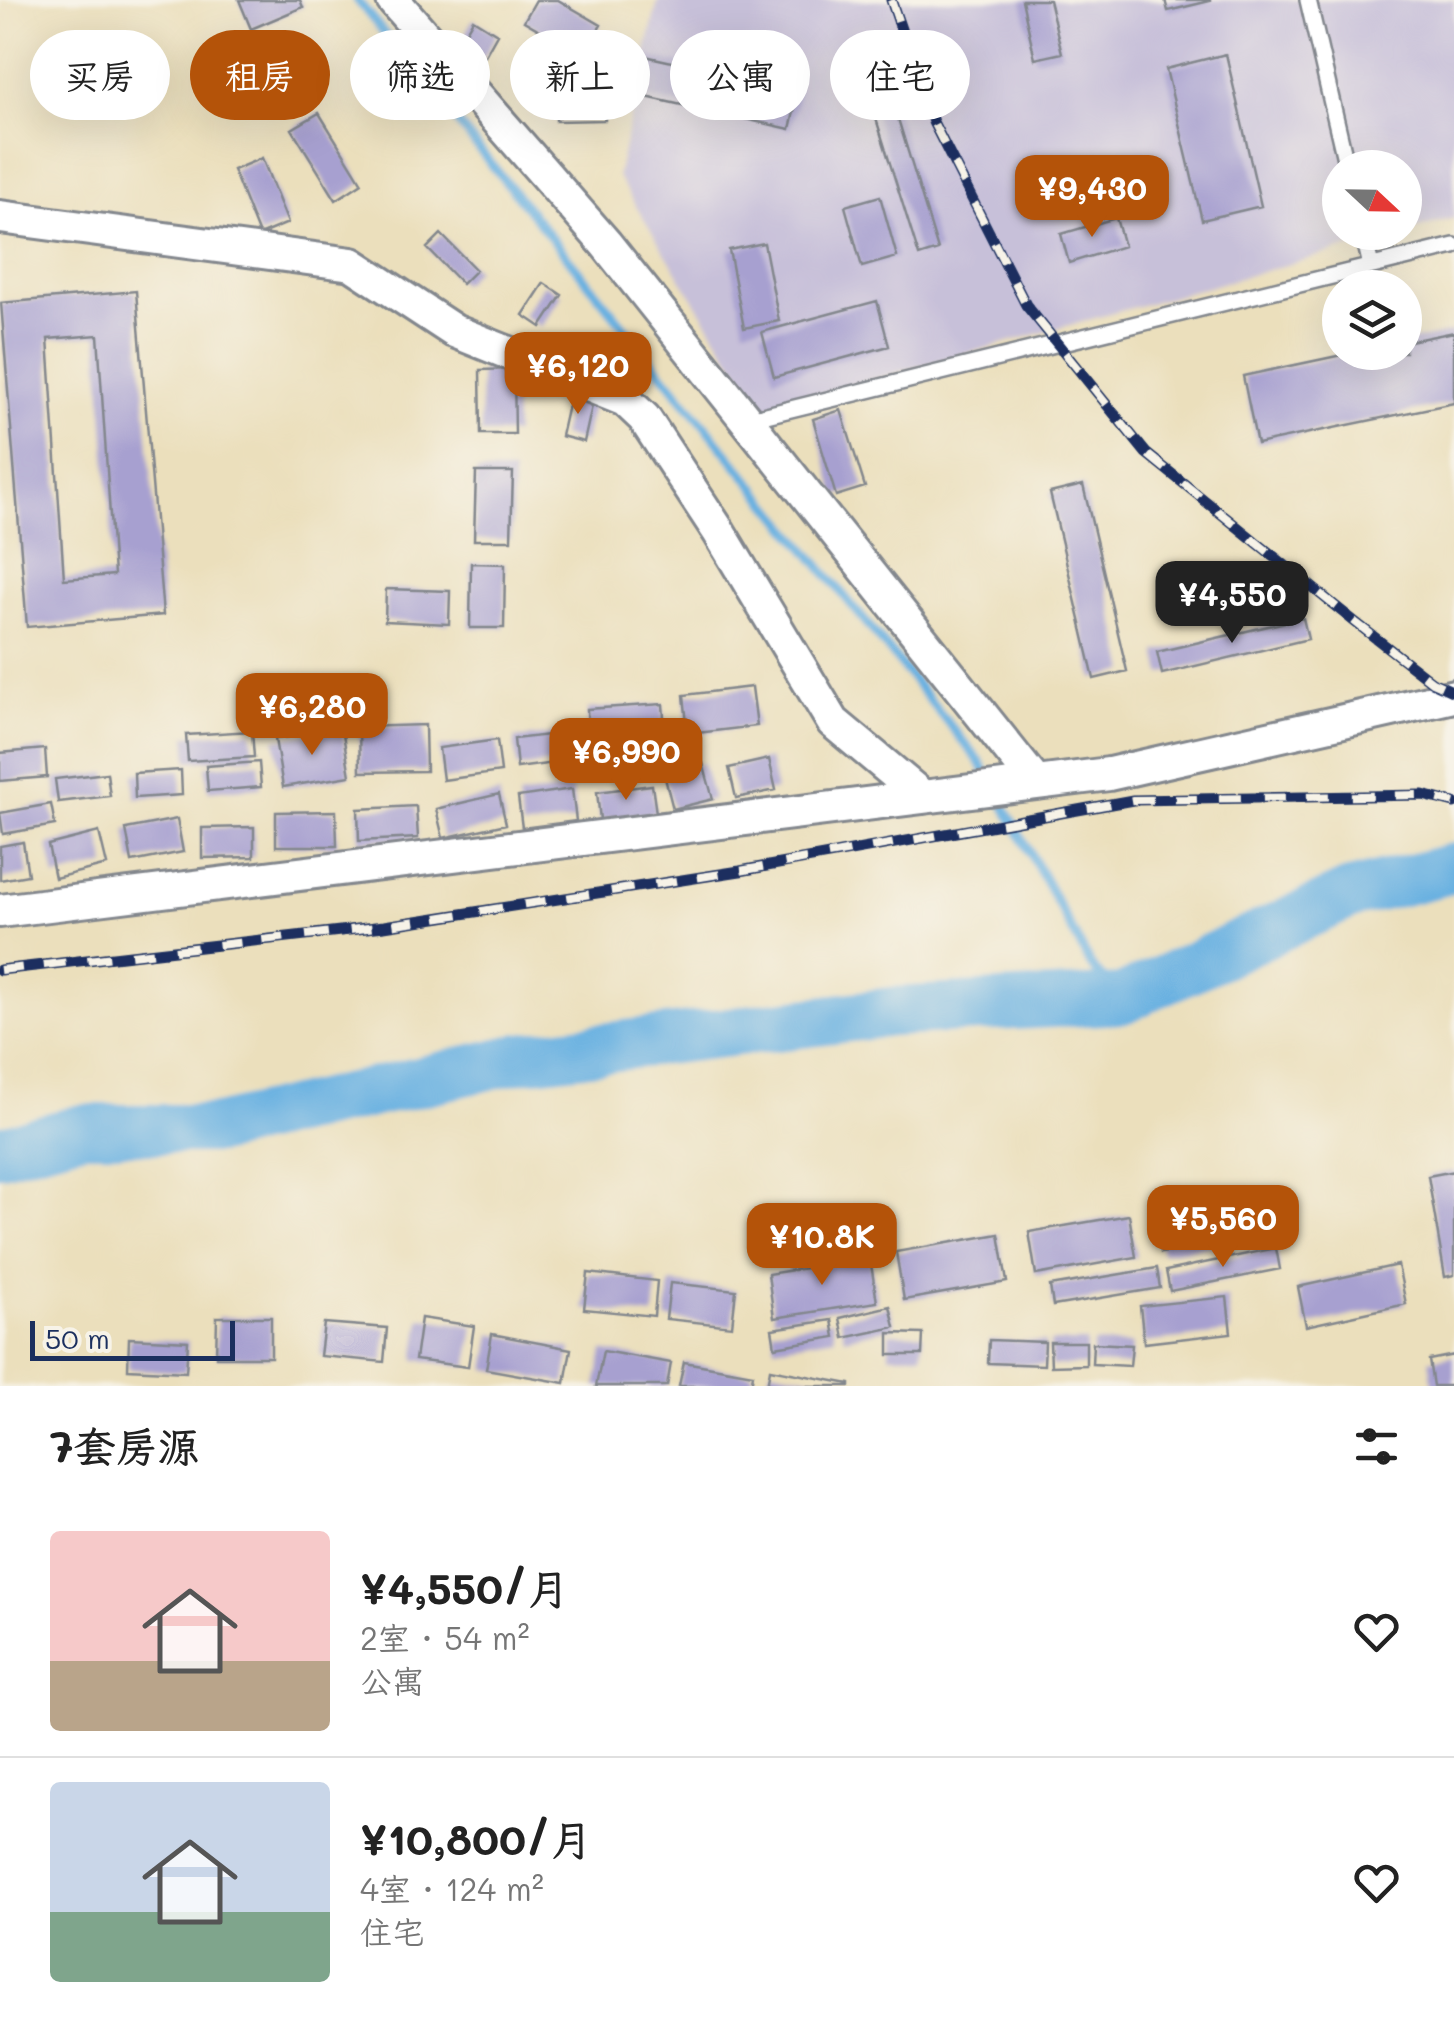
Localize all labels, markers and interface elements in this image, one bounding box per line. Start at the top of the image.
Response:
chip: 买房 [30,30,170,120]
chip: 租房 [190,30,330,120]
chip: 筛选 [350,30,490,120]
chip: 新上 [510,30,650,120]
chip: 公寓 [670,30,810,120]
chip: 住宅 [830,30,970,120]
north arrow [1322,150,1422,250]
map controls [1322,150,1422,370]
pin: ¥9,430 [1011,155,1173,240]
text: ¥9,430 [1037,166,1147,208]
button: layers [1322,270,1422,370]
pin: ¥6,120 [497,332,659,417]
text: ¥6,120 [527,343,629,385]
pin: ¥4,550 [1151,561,1313,646]
text: ¥4,550 [1177,572,1287,614]
pin: ¥6,280 [231,673,393,758]
text: ¥6,280 [258,684,366,726]
pin: ¥6,990 [545,718,707,803]
text: ¥6,990 [571,729,681,771]
pin: ¥5,560 [1142,1185,1304,1270]
text: ¥5,560 [1169,1196,1277,1238]
pin: ¥10.8K [741,1203,903,1288]
text: ¥10.8K [769,1214,875,1256]
scale bar [30,1316,235,1360]
text: 50 m [45,1320,110,1356]
text: 7套房源 [50,1418,199,1473]
icon: filters [1349,1419,1404,1474]
text: ¥4,550/月 [360,1560,570,1615]
icon: home [130,1571,250,1691]
icon: heart [1349,1604,1404,1659]
text: 2室 · 54 m² [360,1616,530,1658]
text: 公寓 [360,1659,424,1701]
text: ¥10,800/月 [360,1811,593,1866]
icon: home [130,1822,250,1942]
icon: heart [1349,1855,1404,1910]
text: 4室 · 124 m² [360,1867,544,1909]
text: 住宅 [360,1910,424,1952]

